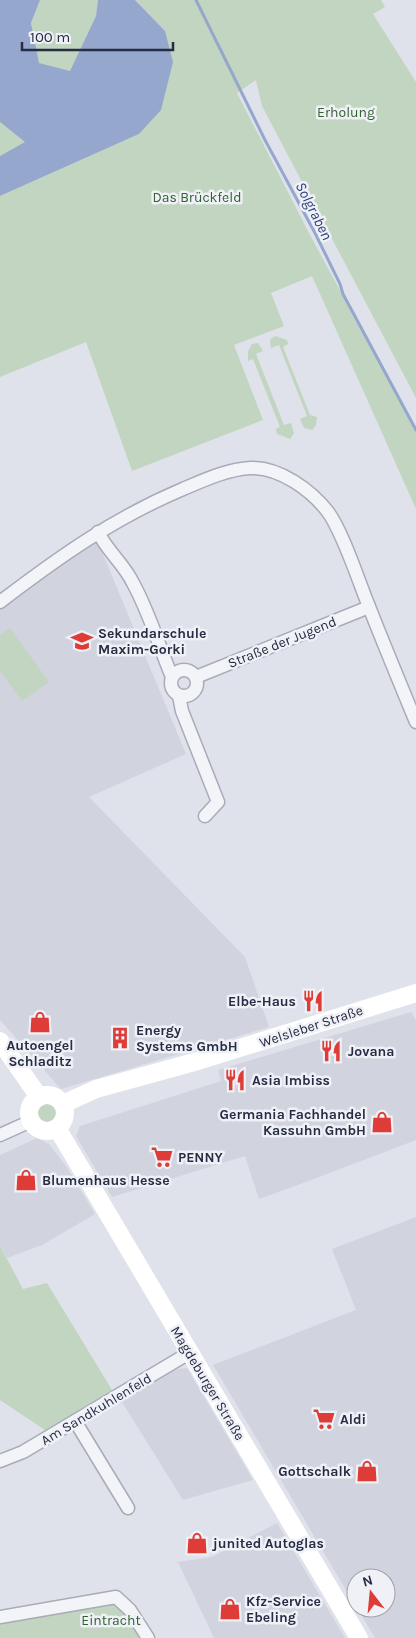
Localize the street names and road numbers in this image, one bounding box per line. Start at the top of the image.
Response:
street label: Straße der Jugend [225,613,339,672]
street label: Welsleber Straße [257,1002,365,1051]
street label: Magdeburger Straße [167,1323,248,1443]
street label: Am Sandkuhlenfeld [38,1370,155,1449]

